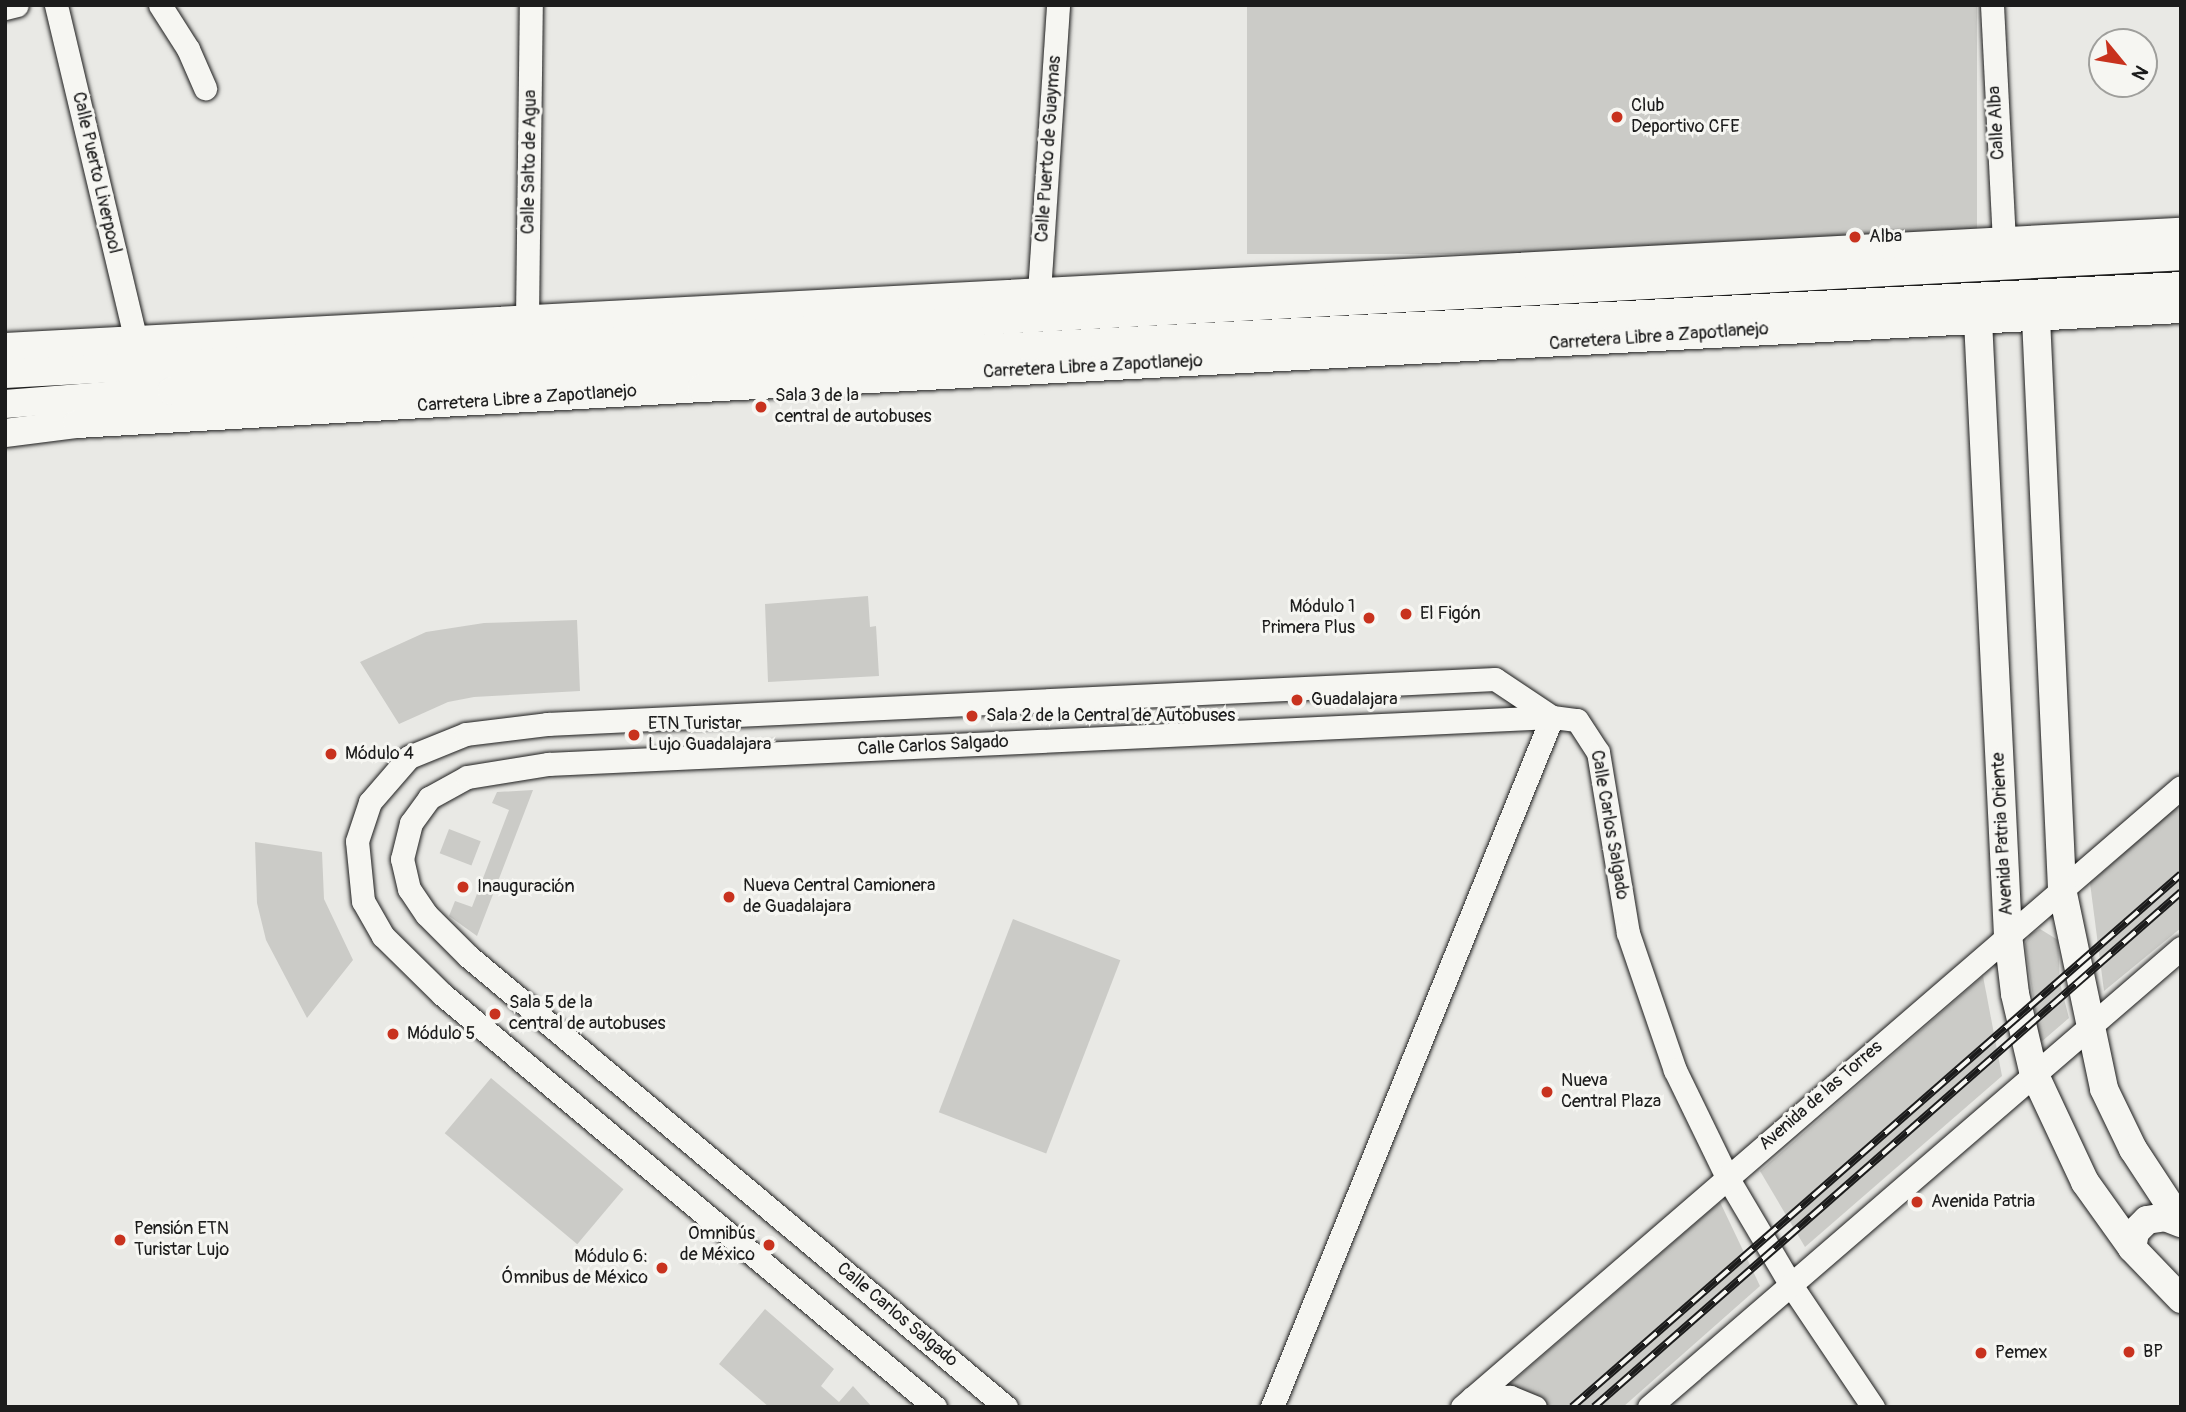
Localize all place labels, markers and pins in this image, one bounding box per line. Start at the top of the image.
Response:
place label: Club Deportivo CFE [1631,96,1740,138]
marker: Club Deportivo CFE [1609,109,1625,125]
place label: Alba [1869,226,1902,248]
marker: Alba [1847,229,1863,245]
place label: Sala 3 de la central de autobuses [775,386,932,428]
marker: Sala 3 de la central de autobuses [753,399,769,415]
place label: Módulo 1 Primera Plus [1261,597,1355,640]
place label: El Figón [1420,603,1481,625]
marker: El Figón [1398,606,1414,622]
marker: Módulo 1 Primera Plus [1361,610,1377,626]
place label: Guadalajara [1311,689,1398,711]
marker: Guadalajara [1289,692,1305,708]
place label: Sala 2 de la Central de Autobuses [986,705,1235,727]
marker: Sala 2 de la Central de Autobuses [964,708,980,724]
place label: ETN Turistar Lujo Guadalajara [648,714,771,756]
marker: ETN Turistar Lujo Guadalajara [626,727,642,743]
place label: Módulo 4 [345,743,414,765]
marker: Módulo 4 [323,746,339,762]
place label: Inauguración [477,876,575,898]
place label: Nueva Central Camionera de Guadalajara [743,876,935,918]
marker: Inauguración [455,879,471,895]
marker: Nueva Central Camionera de Guadalajara [721,889,737,905]
place label: Sala 5 de la central de autobuses [509,993,666,1036]
marker: Sala 5 de la central de autobuses [487,1006,503,1022]
place label: Módulo 5 [407,1023,475,1045]
marker: Módulo 5 [385,1026,401,1042]
place label: Nueva Central Plaza [1561,1071,1661,1114]
marker: Nueva Central Plaza [1539,1084,1555,1100]
place label: Avenida Patria [1931,1191,2035,1213]
marker: Avenida Patria [1909,1194,1925,1210]
place label: Pensión ETN Turistar Lujo [134,1219,229,1262]
place label: Omnibús de México [680,1224,755,1266]
marker: Pensión ETN Turistar Lujo [112,1232,128,1248]
marker: Omnibús de México [761,1237,777,1253]
place label: Módulo 6: Ómnibus de México [501,1247,648,1290]
marker: Módulo 6: Ómnibus de México [654,1260,670,1276]
place label: BP [2143,1341,2163,1363]
place label: Pemex [1995,1342,2047,1364]
marker: BP [2121,1344,2137,1360]
marker: Pemex [1973,1345,1989,1361]

